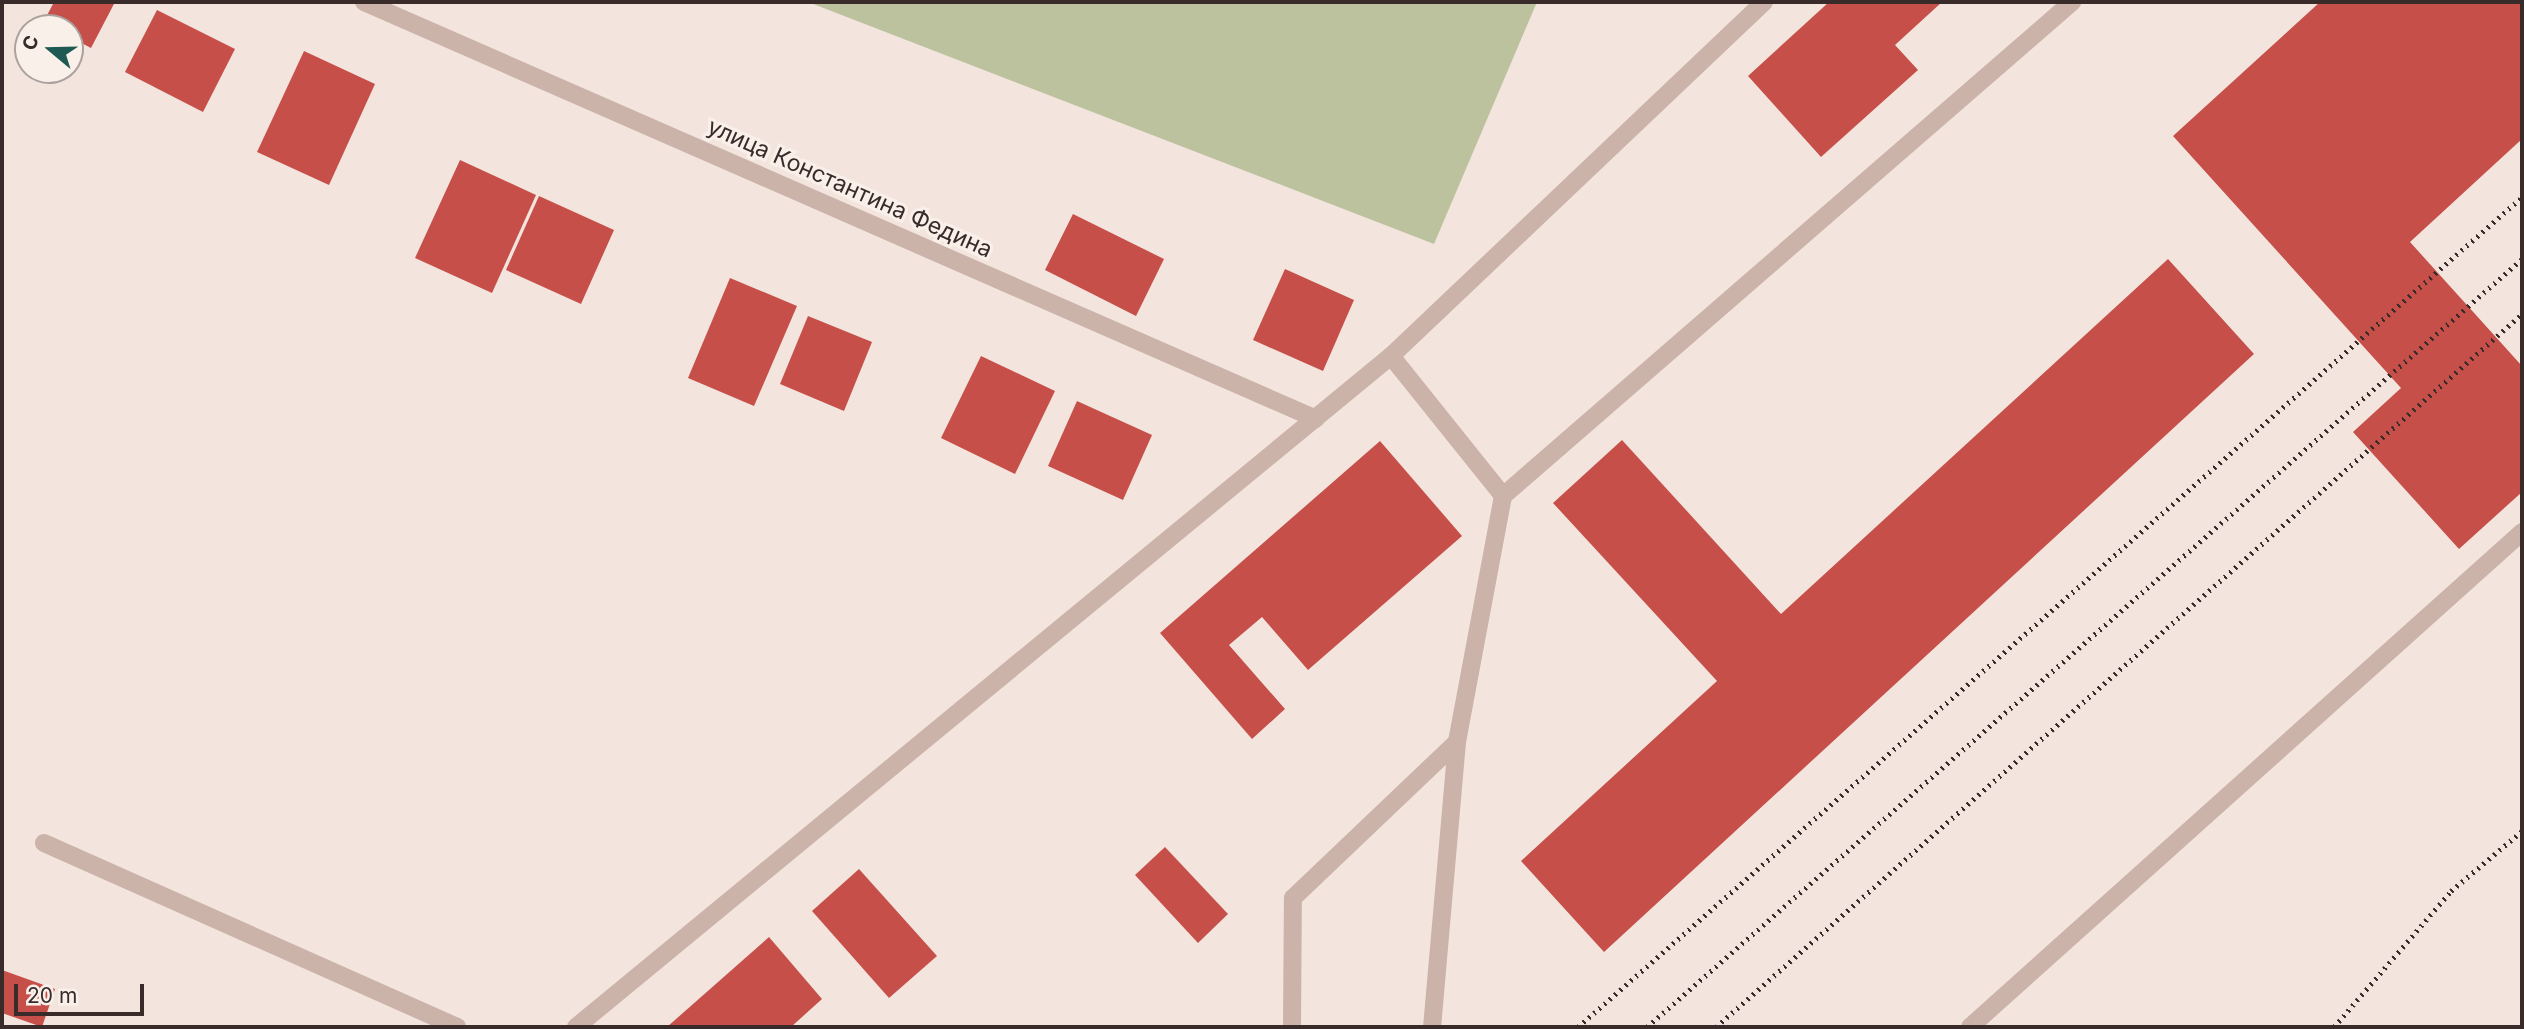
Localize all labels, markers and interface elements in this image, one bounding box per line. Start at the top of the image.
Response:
north arrow [14,14,84,84]
text: С [17,32,44,53]
street label: улица Константина Федина [703,113,997,263]
scale bar [18,970,147,1014]
text: 20 m [27,983,77,1008]

